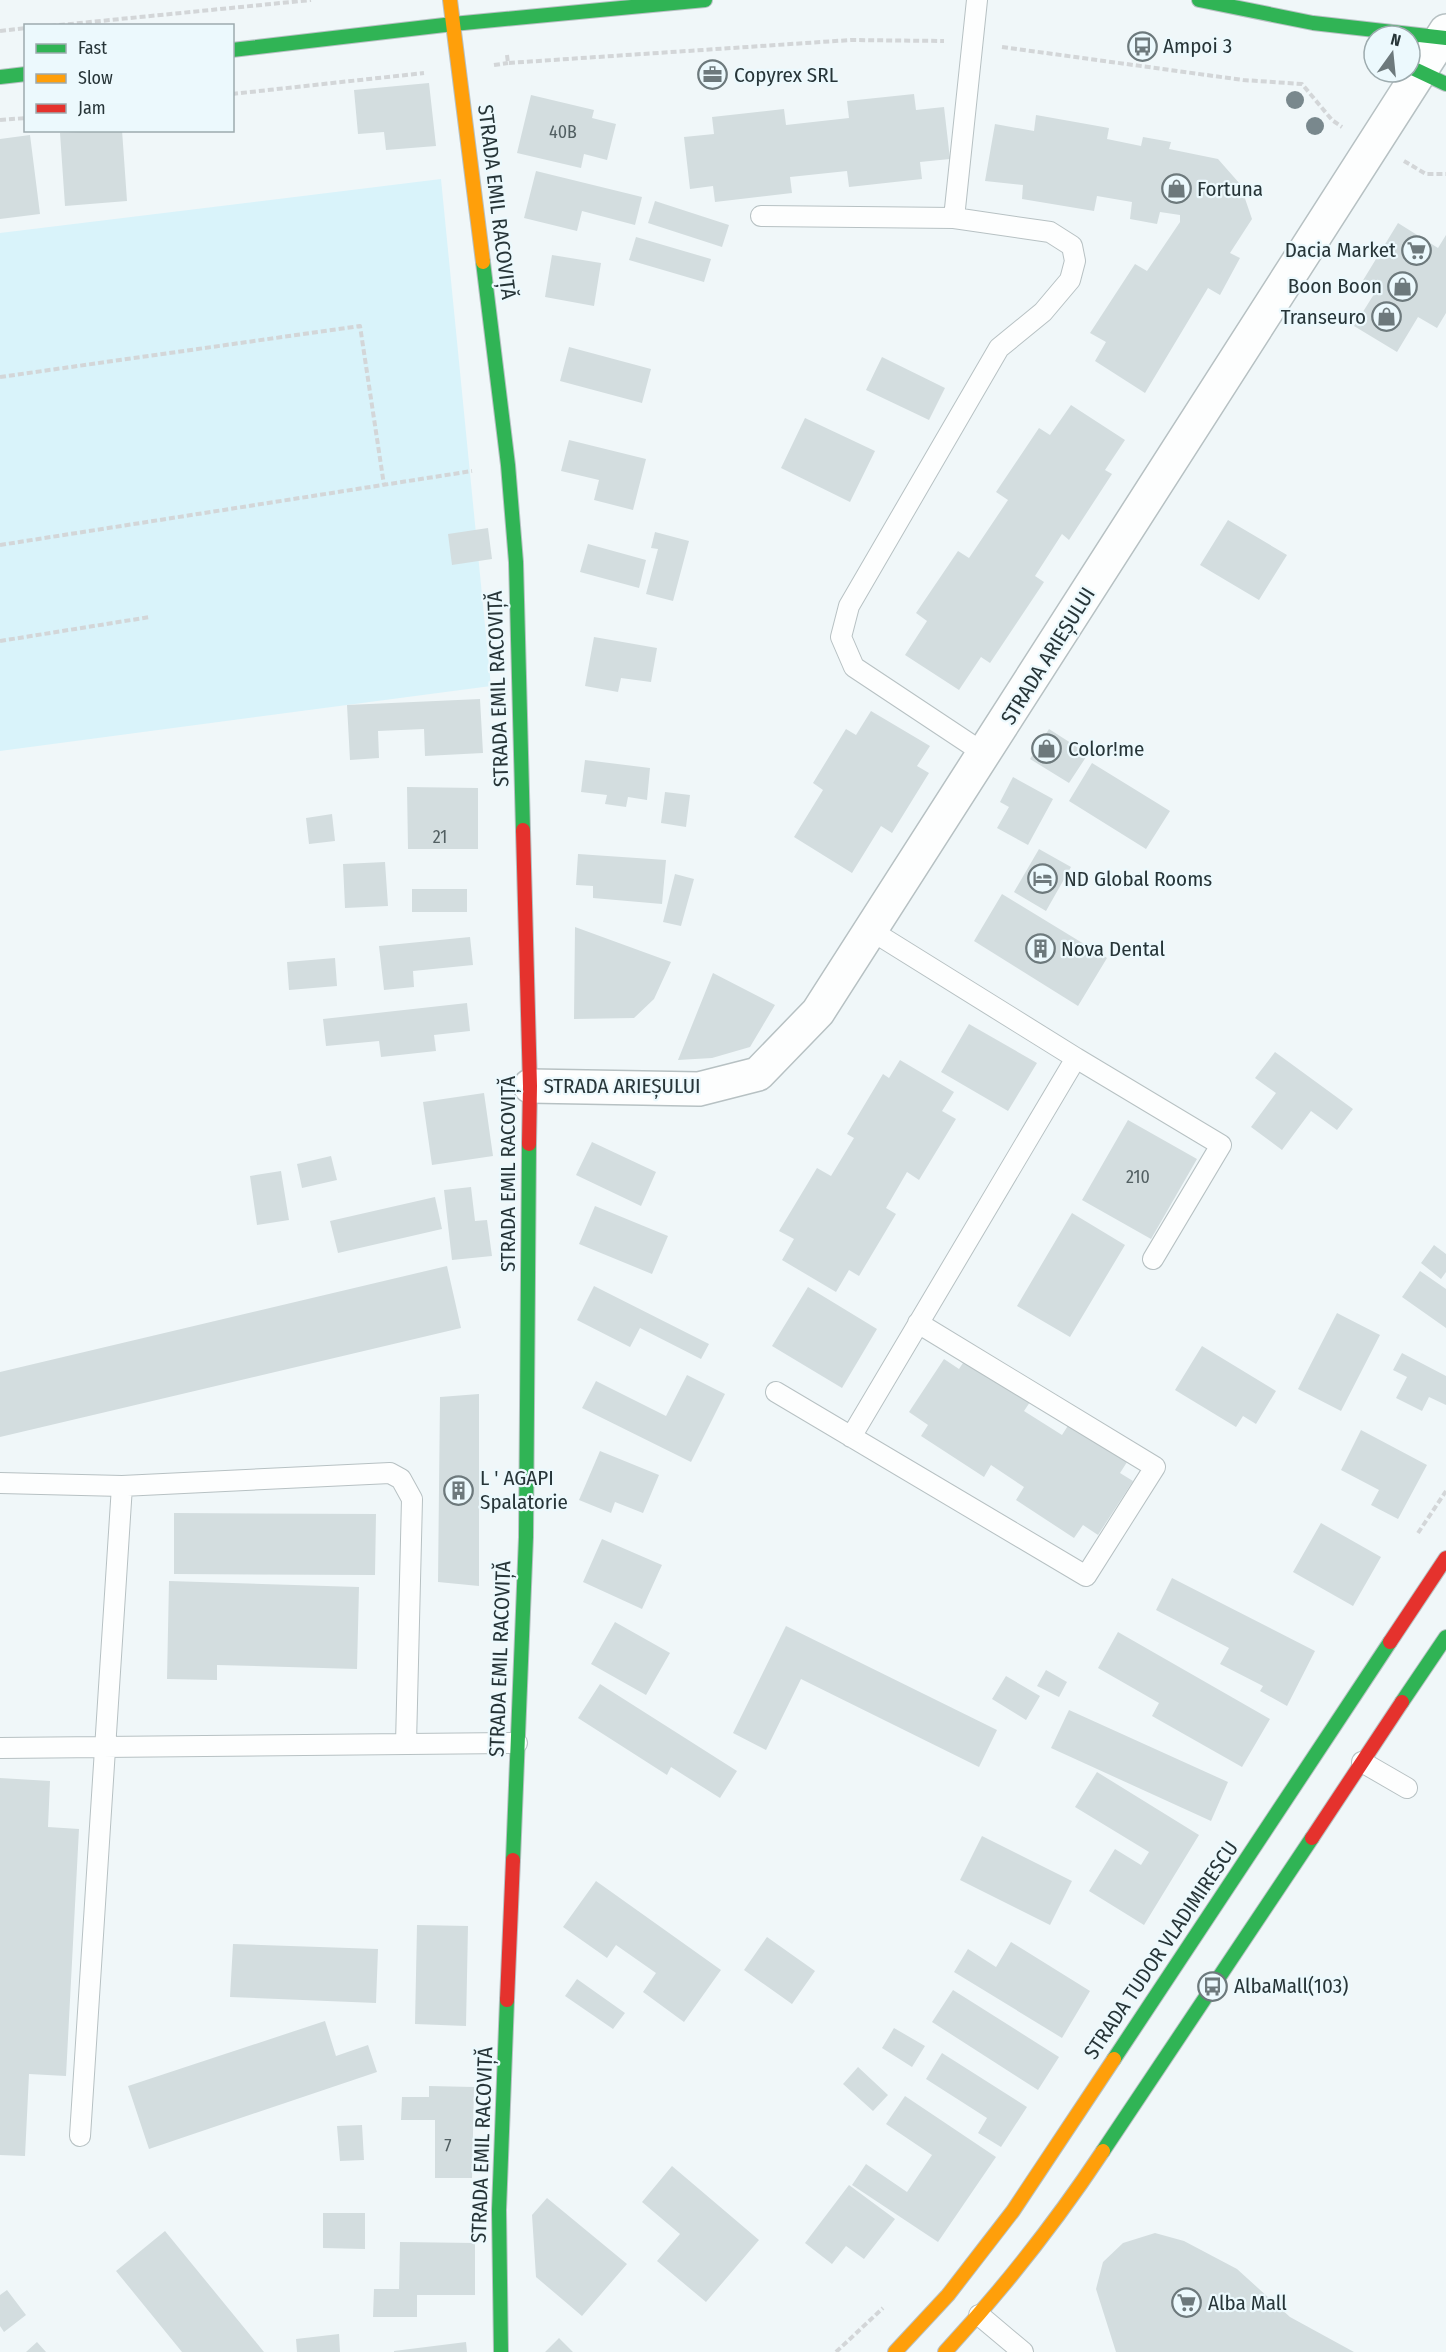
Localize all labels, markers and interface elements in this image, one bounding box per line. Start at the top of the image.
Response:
legend [24,24,234,132]
north arrow [1362,24,1422,84]
bus stop icon: Ampoi 3 [1126,30,1158,62]
text: N [1389,30,1403,50]
place label: Ampoi 3 [1163,33,1232,59]
text: Fast [78,37,107,59]
office icon: Copyrex SRL [697,59,729,91]
place label: Copyrex SRL [734,62,839,88]
text: Slow [78,67,113,89]
text: Jam [78,97,106,119]
street label: STRADA EMIL RACOVIȚĂ [472,103,522,301]
house number: 40B [549,121,577,143]
shop icon: Fortuna [1160,173,1192,205]
place label: Fortuna [1197,176,1263,202]
supermarket icon: Dacia Market [1401,234,1433,266]
place label: Dacia Market [1285,237,1396,263]
shop icon: Boon Boon [1387,270,1419,302]
place label: Boon Boon [1288,273,1382,299]
shop icon: Transeuro [1371,301,1403,333]
place label: Transeuro [1281,304,1366,330]
street label: STRADA ARIEȘULUI [995,582,1101,730]
street label: STRADA EMIL RACOVIȚĂ [482,591,514,787]
shop icon: Color!me [1031,733,1063,765]
place label: Color!me [1068,736,1144,762]
house number: 21 [433,826,447,848]
hotel icon: ND Global Rooms [1027,863,1059,895]
place label: ND Global Rooms [1064,866,1212,892]
building icon: Nova Dental [1024,933,1056,965]
place label: Nova Dental [1061,936,1165,962]
street label: STRADA ARIEȘULUI [543,1073,701,1099]
street label: STRADA EMIL RACOVIȚĂ [495,1076,521,1272]
house number: 210 [1126,1166,1150,1188]
place label: L ' AGAPI Spalatorie [480,1465,568,1515]
building icon: L ' AGAPI Spalatorie [443,1474,475,1506]
street label: STRADA EMIL RACOVIȚĂ [484,1561,516,1757]
street label: STRADA TUDOR VLADIMIRESCU [1078,1836,1244,2064]
bus stop icon: AlbaMall(103) [1197,1970,1229,2002]
place label: AlbaMall(103) [1234,1973,1348,1999]
street label: STRADA EMIL RACOVIȚĂ [466,2047,498,2243]
house number: 7 [444,2135,452,2157]
supermarket icon: Alba Mall [1171,2287,1203,2319]
place label: Alba Mall [1208,2290,1287,2316]

